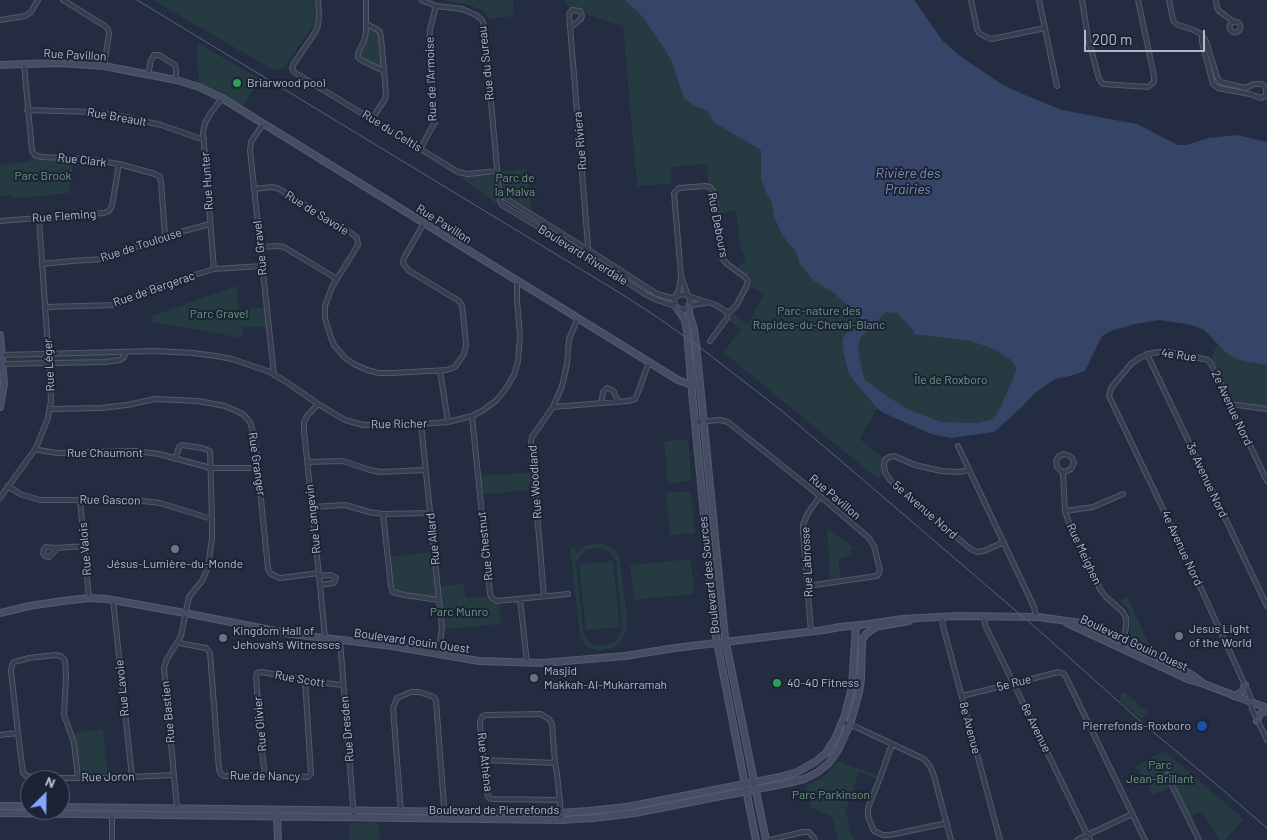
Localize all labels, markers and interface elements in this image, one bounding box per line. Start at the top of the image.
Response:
scale bar [1087,20,1208,52]
street label: Rue du Sureau [475,25,497,101]
text: 200 m [1092,30,1132,48]
street label: Rue de l'Armoise [422,36,440,122]
street label: Rue Pavillon [43,46,107,64]
place label: Briarwood pool [247,76,326,90]
marker: Briarwood pool [231,77,243,89]
street label: Rue Breault [86,105,148,129]
street label: Rue du Celtis [360,107,424,155]
street label: Rue Riviera [570,111,590,171]
street label: Rue Clark [57,150,107,170]
street label: Rue Hunter [198,151,216,211]
water label: Rivière des Prairies [876,165,940,198]
park label: Parc Brook [14,169,72,183]
park label: Parc de la Malva [495,171,535,199]
street label: Rue de Savoie [282,188,352,238]
street label: Rue Debours [705,191,731,259]
street label: Rue Pavillon [413,201,475,247]
street label: Rue Fleming [31,207,97,225]
street label: Rue Gravel [250,220,270,276]
street label: Boulevard Riverdale [536,222,630,288]
street label: Rue de Toulouse [98,225,184,265]
street label: Rue de Bergerac [111,268,197,310]
park label: Parc-nature des Rapides-du-Cheval-Blanc [753,304,885,332]
park label: Parc Gravel [190,307,248,321]
street label: Rue Léger [40,338,58,392]
street label: 4e Rue [1160,345,1198,365]
street label: 2e Avenue Nord [1208,368,1256,448]
park label: Île de Roxboro [914,373,988,387]
street label: Rue Richer [371,416,427,432]
street label: Rue Granger [245,431,269,497]
street label: 3e Avenue Nord [1183,440,1231,520]
street label: Rue Woodland [525,445,545,519]
street label: Rue Chaumont [67,446,143,460]
street label: Rue Pavillon [806,471,864,523]
street label: 5e Avenue Nord [890,478,960,542]
street label: Rue Langevin [302,484,324,554]
street label: Rue Gascon [79,492,141,508]
street label: 4e Avenue Nord [1158,508,1206,588]
street label: Rue Chestnut [474,510,496,582]
street label: Rue Allard [423,512,443,566]
street label: Boulevard des Sources [696,516,722,634]
street label: Rue Meighen [1063,521,1105,587]
street label: Rue Valois [76,522,94,576]
street label: Rue Labrosse [798,526,816,598]
marker: Jésus-Lumière-du-Monde [169,543,181,555]
place label: Jésus-Lumière-du-Monde [107,557,243,571]
park label: Parc Munro [430,605,488,619]
street label: Boulevard Gouin Ouest [1078,612,1190,674]
place label: Jesus Light of the World [1189,622,1252,650]
place label: Kingdom Hall of Jehovah's Witnesses [233,624,340,652]
street label: Boulevard Gouin Ouest [353,626,471,656]
marker: Jesus Light of the World [1173,630,1185,642]
marker: Kingdom Hall of Jehovah's Witnesses [217,632,229,644]
street label: Rue Lavoie [112,659,132,717]
place label: Masjid Makkah-Al-Mukarramah [544,664,667,692]
street label: Rue Scott [274,667,326,691]
marker: Masjid Makkah-Al-Mukarramah [528,672,540,684]
street label: 5e Rue [995,672,1033,694]
place label: 40-40 Fitness [787,676,859,690]
marker: 40-40 Fitness [771,677,783,689]
street label: Rue Bastien [158,680,178,744]
street label: Rue Olivier [250,696,270,752]
street label: Rue Dresden [337,696,357,762]
street label: 8e Avenue [956,700,984,756]
street label: 6e Avenue [1018,701,1054,755]
place label: Pierrefonds-Roxboro [1082,719,1191,733]
marker: Pierrefonds-Roxboro [1195,719,1209,733]
street label: Rue Athéna [474,732,496,792]
park label: Parc Jean-Brillant [1126,758,1194,786]
street label: Rue de Nancy [230,768,300,784]
street label: Rue Joron [81,769,135,785]
north arrow [20,770,70,820]
text: N [43,772,58,791]
park label: Parc Parkinson [792,788,870,802]
street label: Boulevard de Pierrefonds [429,803,559,817]

